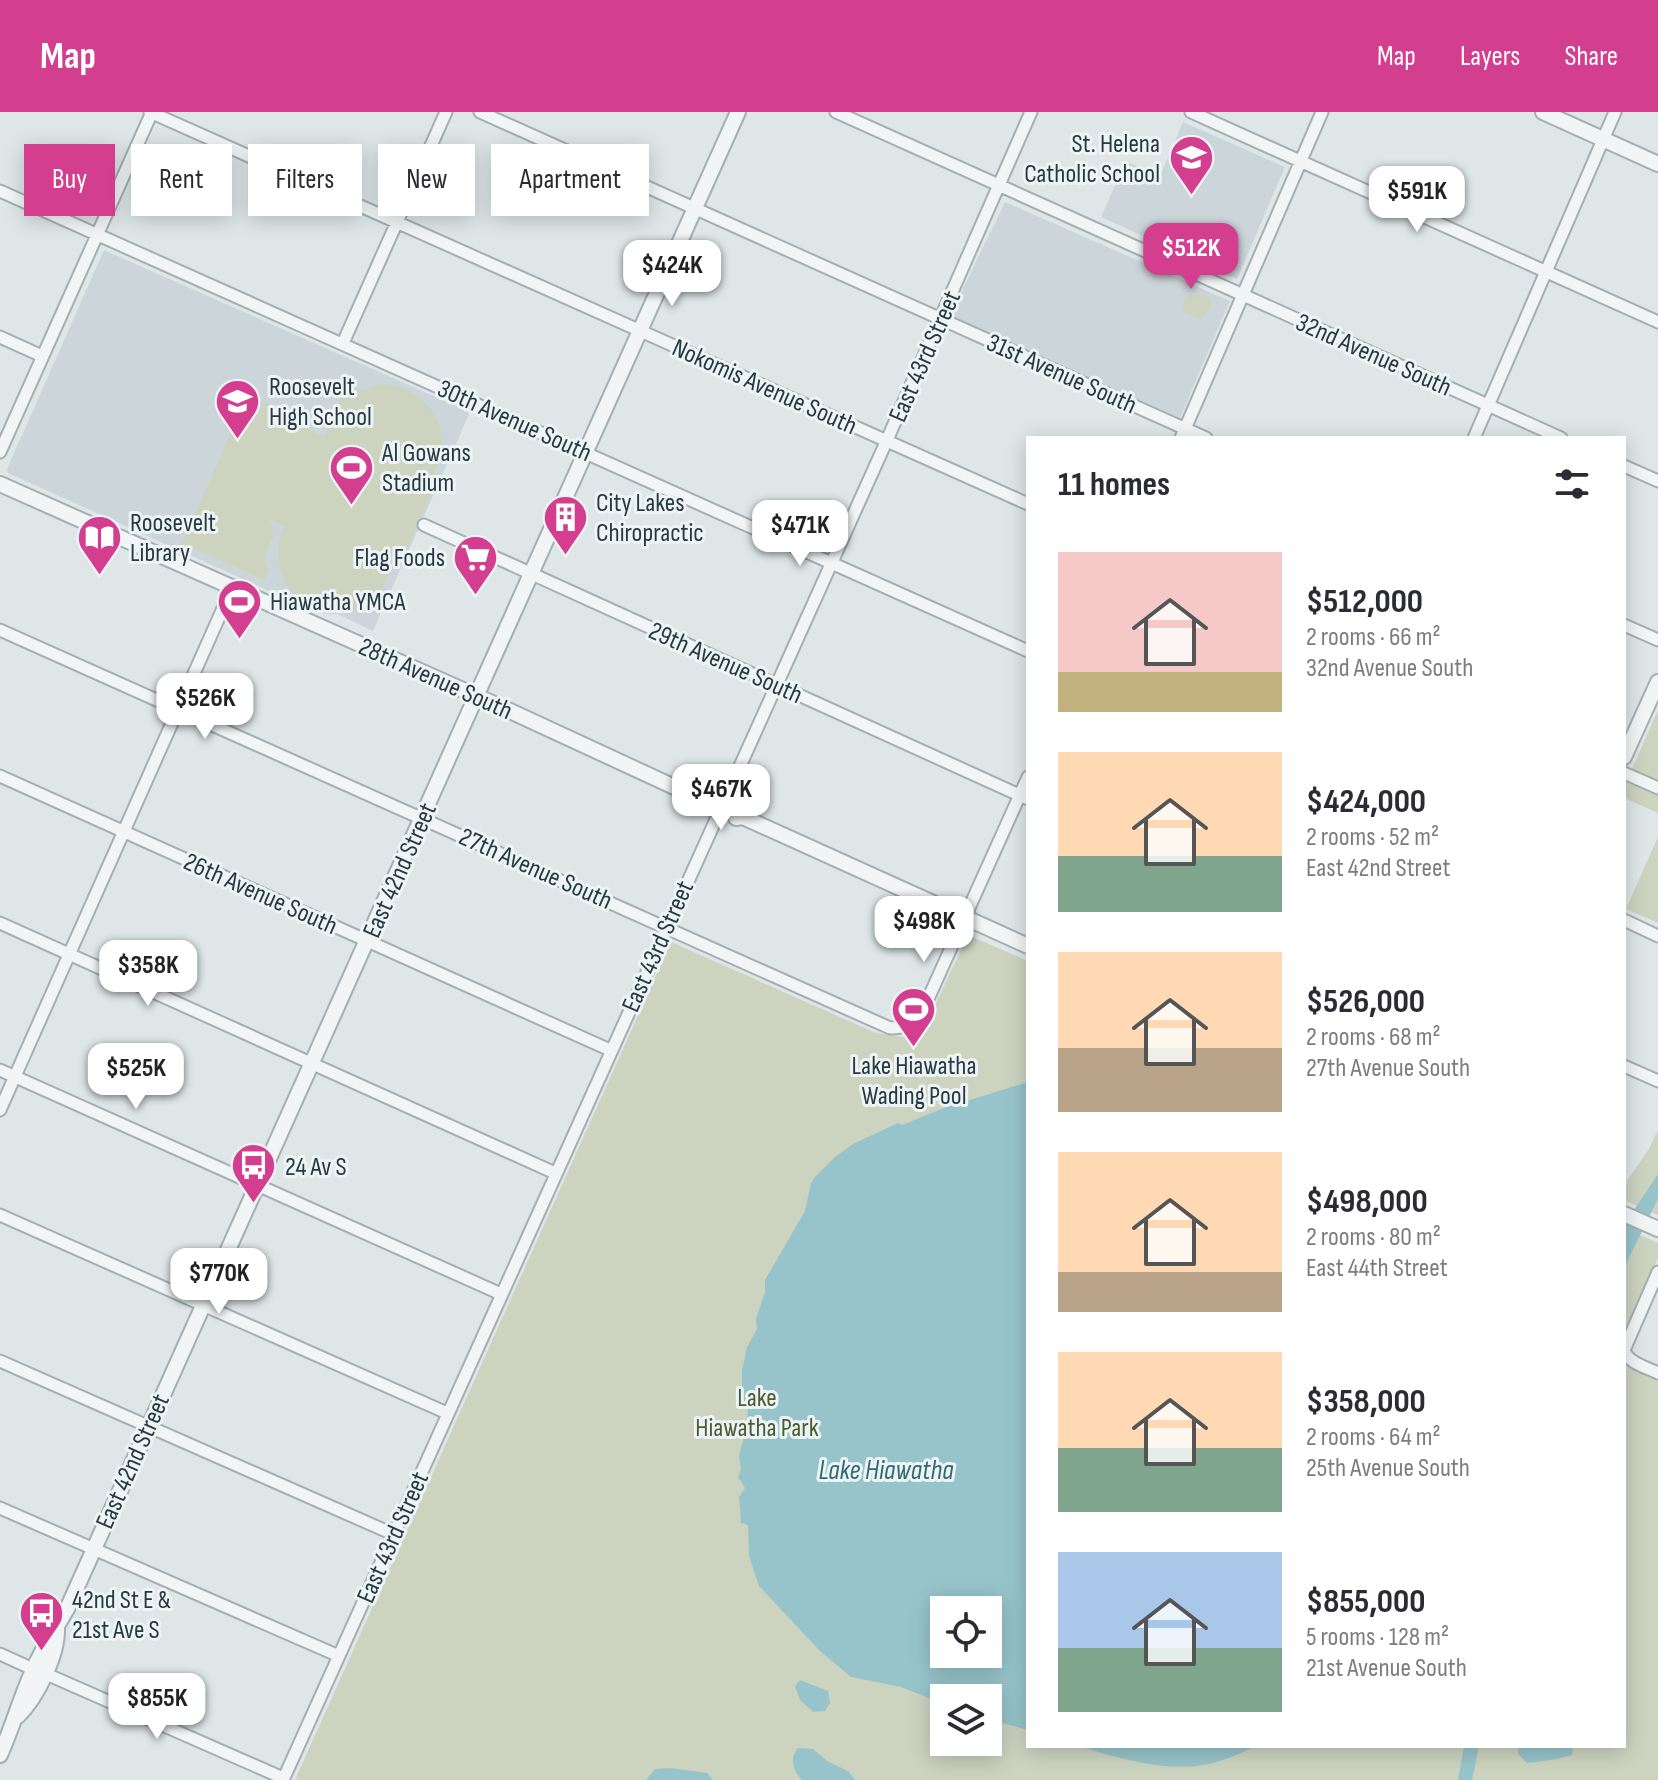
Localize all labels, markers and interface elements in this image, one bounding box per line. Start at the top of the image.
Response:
text: Map [40,34,96,79]
text: Map [1377,40,1416,73]
text: Layers [1460,40,1520,73]
text: Share [1564,40,1618,73]
place label: St. Helena Catholic School [1024,129,1160,190]
school or university icon: St. Helena Catholic School [1167,134,1215,197]
chip: Buy [24,144,115,216]
chip: Rent [131,144,232,216]
chip: Filters [248,144,362,216]
chip: New [378,144,475,216]
chip: Apartment [491,144,649,216]
pin: $591K [1361,166,1473,234]
text: $591K [1387,176,1447,207]
pin: $512K [1135,223,1247,291]
text: $512K [1161,233,1221,264]
pin: $424K [616,240,728,308]
text: $424K [641,250,703,281]
street label: East 43rd Street [883,286,968,427]
street label: 32nd Avenue South [1291,307,1456,404]
street label: 31st Avenue South [982,327,1141,421]
street label: Nokomis Avenue South [667,333,862,442]
place label: Roosevelt High School [269,372,372,433]
street label: 30th Avenue South [433,374,596,469]
school or university icon: Roosevelt High School [214,377,262,440]
place label: Al Gowans Stadium [381,438,471,499]
sports icon: Al Gowans Stadium [327,443,375,506]
icon: filters [1550,462,1594,506]
text: 11 homes [1058,464,1170,505]
place label: City Lakes Chiropractic [596,488,704,549]
building icon: City Lakes Chiropractic [541,493,589,556]
pin: $471K [744,500,856,568]
place label: Roosevelt Library [130,508,216,569]
text: $471K [770,510,830,541]
library icon: Roosevelt Library [75,513,123,576]
supermarket icon: Flag Foods [452,533,500,596]
place label: Flag Foods [355,543,445,574]
sports icon: Hiawatha YMCA [215,577,263,640]
text: $512,000 [1306,581,1423,622]
icon: home [1122,584,1218,680]
place label: Hiawatha YMCA [270,587,406,618]
street label: 29th Avenue South [644,616,807,711]
text: 2 rooms · 66 m² [1306,622,1441,653]
street label: 28th Avenue South [354,632,517,727]
text: 32nd Avenue South [1306,653,1473,684]
pin: $526K [149,673,261,741]
text: $526K [174,683,236,714]
pin: $467K [665,764,777,832]
text: $467K [690,774,752,805]
text: $424,000 [1306,781,1426,822]
icon: home [1122,784,1218,880]
street label: East 42nd Street [357,798,444,943]
street label: 27th Avenue South [454,822,617,917]
text: 2 rooms · 52 m² [1306,822,1439,853]
street label: 26th Avenue South [179,847,342,942]
text: East 42nd Street [1306,853,1450,884]
street label: East 43rd Street [616,876,701,1017]
pin: $498K [868,896,980,964]
text: $498K [893,906,955,937]
pin: $358K [92,940,204,1008]
text: $358K [117,950,179,981]
text: $526,000 [1306,981,1425,1022]
icon: home [1122,984,1218,1080]
sports icon: Lake Hiawatha Wading Pool [890,986,938,1049]
text: 2 rooms · 68 m² [1306,1022,1441,1053]
pin: $525K [80,1043,192,1111]
place label: Lake Hiawatha Wading Pool [852,1051,976,1112]
text: $525K [106,1053,166,1084]
text: 27th Avenue South [1306,1053,1470,1084]
bus stop icon: 24 Av S [230,1142,278,1205]
place label: 24 Av S [285,1152,347,1183]
text: $498,000 [1306,1181,1428,1222]
icon: home [1122,1184,1218,1280]
text: 2 rooms · 80 m² [1306,1222,1441,1253]
pin: $770K [163,1248,275,1316]
text: East 44th Street [1306,1253,1448,1284]
text: $770K [188,1258,250,1289]
text: $358,000 [1306,1381,1426,1422]
park label: Lake Hiawatha Park [695,1383,819,1444]
icon: home [1122,1384,1218,1480]
street label: East 42nd Street [90,1389,177,1534]
text: 2 rooms · 64 m² [1306,1422,1441,1453]
text: 25th Avenue South [1306,1453,1470,1484]
water label: Lake Hiawatha [818,1454,954,1487]
street label: East 43rd Street [351,1467,436,1608]
text: $855,000 [1306,1581,1425,1622]
icon: home [1122,1584,1218,1680]
place label: 42nd St E & 21st Ave S [72,1585,171,1646]
bus stop icon: 42nd St E & 21st Ave S [17,1590,65,1653]
map controls [930,1596,1002,1756]
button: locate [930,1596,1002,1668]
text: 5 rooms · 128 m² [1306,1622,1449,1653]
text: 21st Avenue South [1306,1653,1467,1684]
pin: $855K [101,1673,213,1741]
text: $855K [126,1683,188,1714]
button: layers [930,1684,1002,1756]

